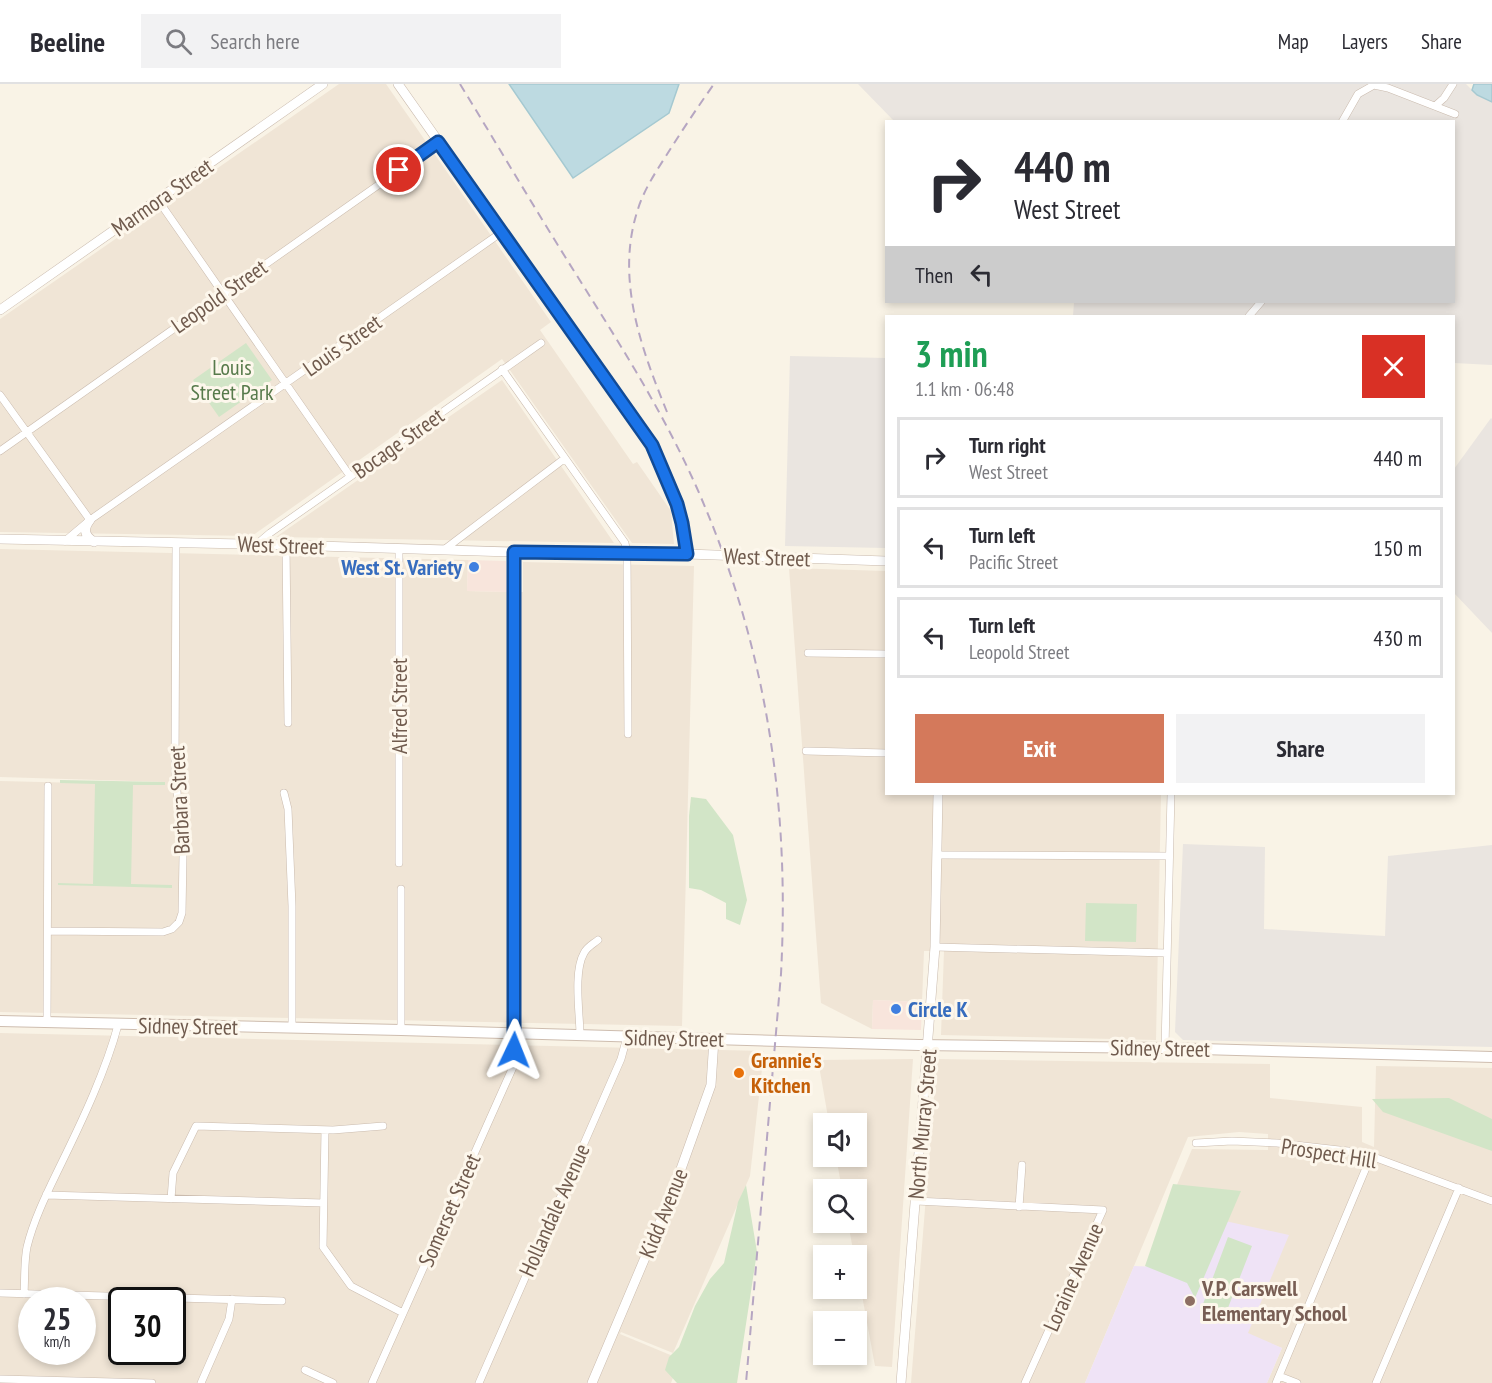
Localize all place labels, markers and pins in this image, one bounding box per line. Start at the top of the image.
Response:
pin [373,144,424,195]
place label: West St. Variety [340,553,463,581]
marker: West St. Variety [467,560,481,574]
place label: Circle K [908,995,968,1023]
marker: Circle K [889,1002,903,1016]
place label: Grannie's Kitchen [751,1046,822,1099]
marker: Grannie's Kitchen [732,1066,746,1080]
place label: V.P. Carswell Elementary School [1201,1274,1348,1327]
marker: V.P. Carswell Elementary School [1183,1294,1197,1308]

